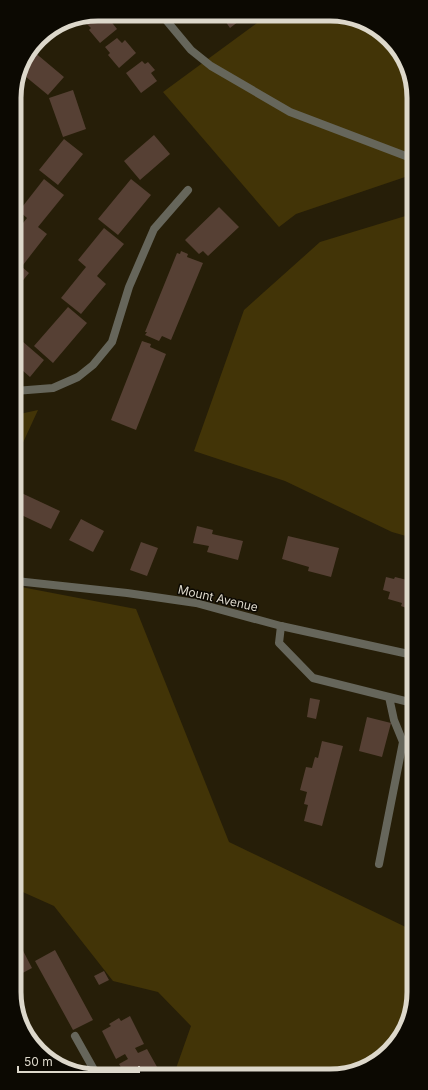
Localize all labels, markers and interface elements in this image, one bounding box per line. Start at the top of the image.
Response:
street label: Mount Avenue [177,582,259,614]
scale bar [18,1048,139,1074]
text: 50 m [24,1054,53,1069]

